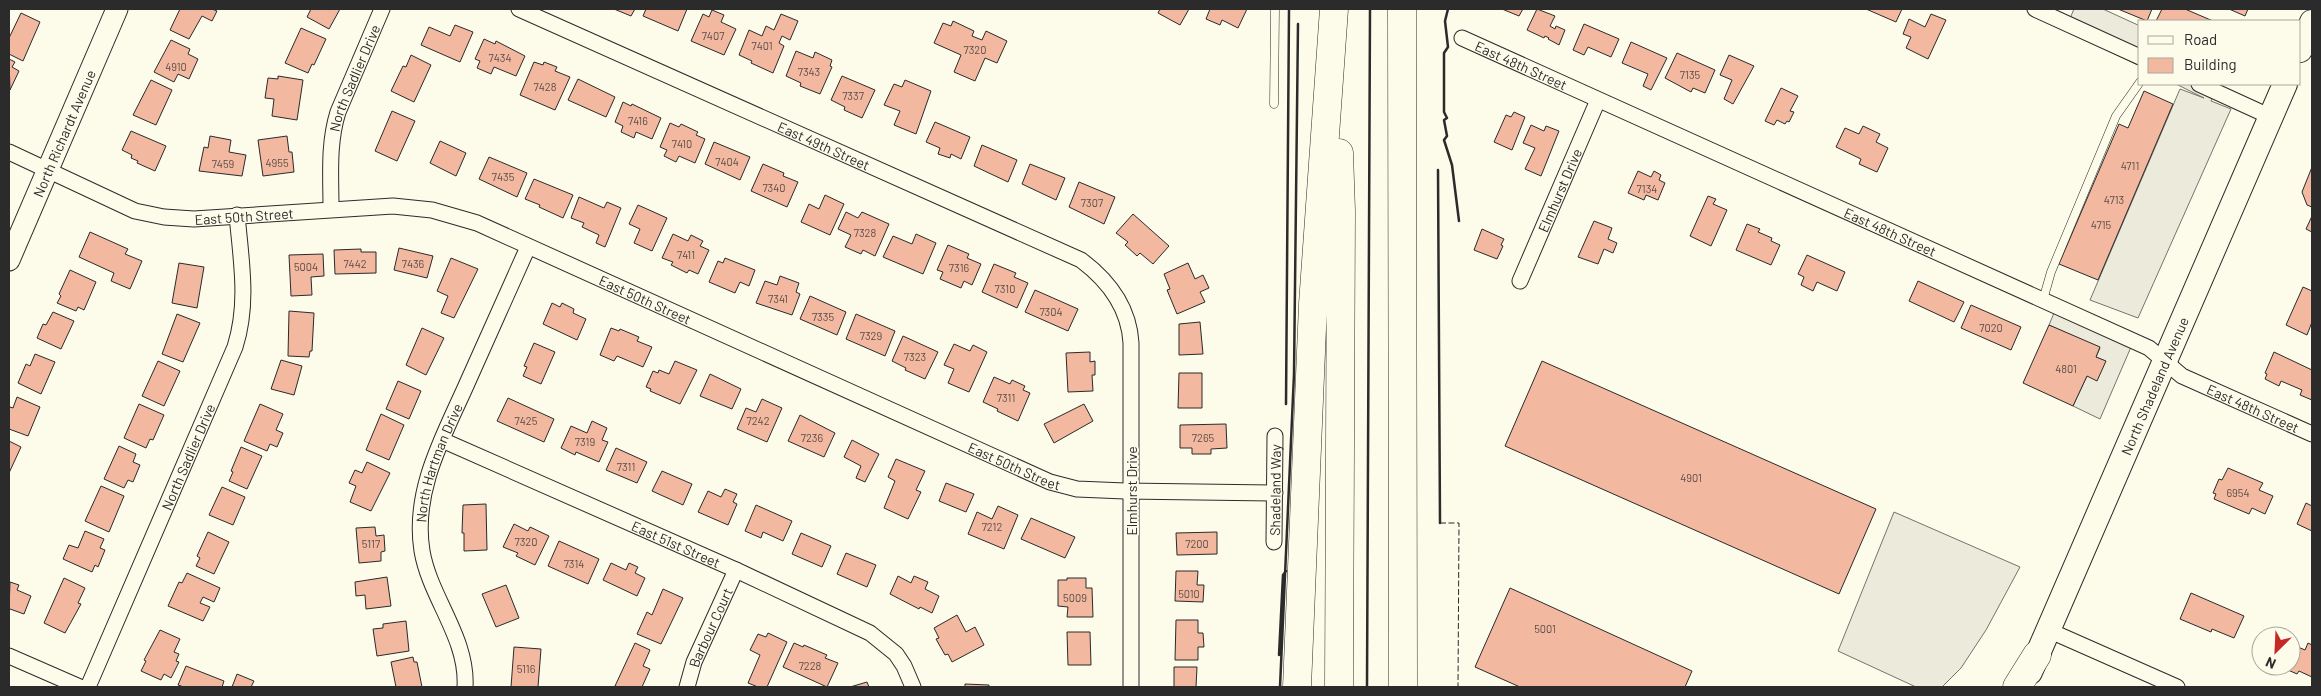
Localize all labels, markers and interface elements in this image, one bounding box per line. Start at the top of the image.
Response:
legend [2138,20,2301,85]
street label: North Sadlier Drive [325,22,383,133]
house number: 7407 [702,29,724,42]
text: Road [2184,30,2217,48]
street label: East 48th Street [1473,37,1570,93]
house number: 7401 [751,39,773,52]
house number: 7320 [964,43,986,56]
house number: 7434 [489,51,512,64]
text: Building [2184,55,2237,73]
house number: 4910 [165,60,187,73]
house number: 7343 [798,65,820,78]
street label: North Richardt Avenue [29,67,98,200]
house number: 7135 [1680,68,1701,81]
house number: 7428 [534,80,557,93]
house number: 7337 [842,89,864,102]
house number: 7416 [628,114,648,127]
street label: East 49th Street [775,117,873,173]
house number: 7410 [672,137,692,150]
street label: Elmhurst Drive [1534,146,1585,234]
house number: 7404 [715,155,739,168]
house number: 4955 [265,156,289,169]
house number: 7459 [212,157,235,170]
house number: 4711 [2121,159,2139,172]
house number: 7435 [492,170,515,183]
house number: 7340 [762,181,786,194]
house number: 7134 [1637,182,1657,195]
house number: 4713 [2104,193,2124,206]
house number: 7307 [1081,196,1103,209]
street label: East 48th Street [1842,203,1939,259]
street label: East 50th Street [194,204,294,227]
house number: 4715 [2091,218,2112,231]
house number: 7328 [854,226,877,239]
house number: 7411 [677,248,695,261]
house number: 7442 [343,257,367,270]
house number: 7436 [402,257,425,270]
house number: 5004 [294,260,318,273]
house number: 7316 [949,261,969,274]
street label: East 50th Street [597,271,694,327]
house number: 7310 [995,282,1015,295]
house number: 7341 [768,292,788,305]
house number: 7304 [1039,305,1063,318]
house number: 7335 [812,310,834,323]
street label: North Shadeland Avenue [2117,314,2192,457]
house number: 7020 [1979,321,2003,334]
house number: 7329 [860,329,883,342]
house number: 7323 [904,350,926,363]
house number: 4801 [2055,362,2077,375]
street label: East 48th Street [2205,380,2302,436]
house number: 7311 [997,391,1015,404]
street label: North Hartman Drive [412,400,465,523]
street label: North Sadlier Drive [157,401,218,512]
house number: 7425 [515,414,538,427]
house number: 7242 [746,414,770,427]
house number: 7236 [801,431,824,444]
house number: 7265 [1192,431,1215,444]
house number: 7319 [575,435,595,448]
street label: East 50th Street [966,438,1062,493]
street label: Shadeland Way [1266,444,1283,536]
street label: Elmhurst Drive [1123,446,1140,536]
house number: 7311 [617,460,635,473]
house number: 4901 [1680,471,1702,484]
house number: 6954 [2226,486,2250,499]
street label: East 51st Street [629,517,723,571]
house number: 7212 [982,520,1002,533]
house number: 7320 [515,535,537,548]
house number: 5117 [362,537,380,550]
house number: 7200 [1185,537,1209,550]
house number: 7314 [564,557,584,570]
street label: Barbour Court [685,585,735,669]
house number: 5010 [1178,587,1200,600]
house number: 5009 [1063,591,1087,604]
house number: 5001 [1534,622,1556,635]
north arrow [2251,626,2301,676]
text: N [2263,654,2278,673]
house number: 7228 [799,659,822,672]
house number: 5116 [517,662,536,675]

